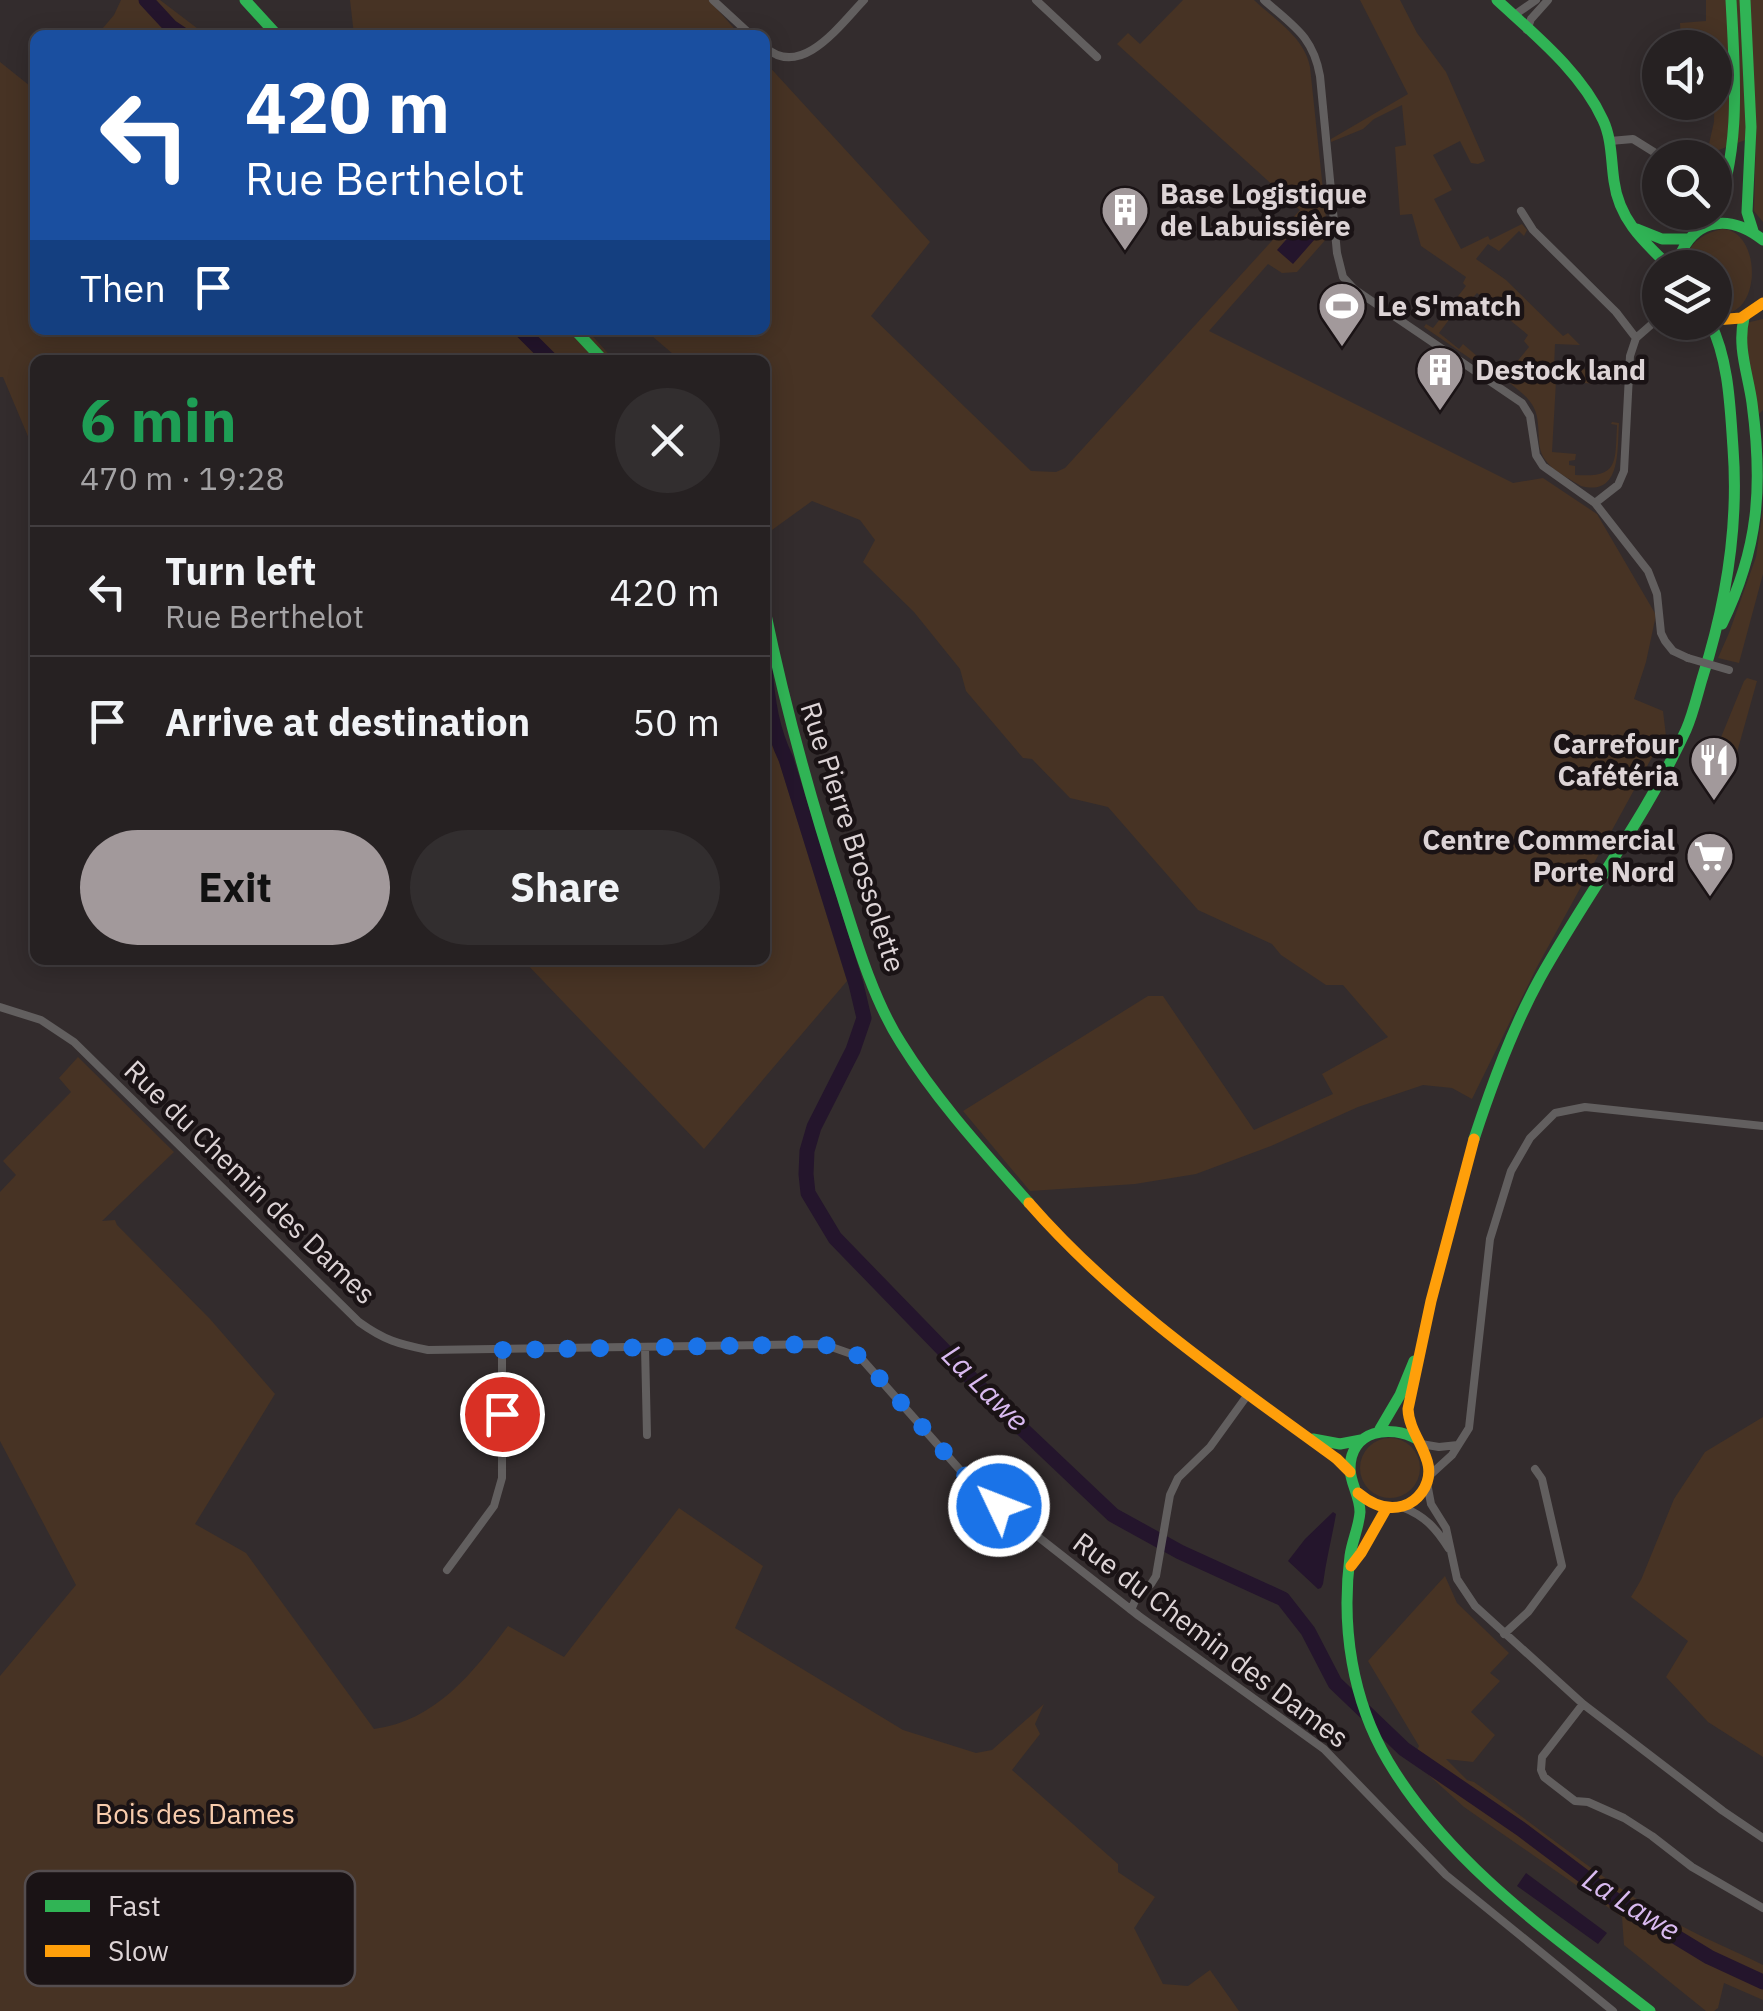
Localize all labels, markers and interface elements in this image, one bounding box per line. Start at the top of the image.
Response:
map controls [1642,30,1732,340]
button: sound [1642,30,1732,120]
text: 420 m [245,61,450,152]
icon: left [80,70,210,200]
button: search [1642,140,1732,230]
text: Rue Berthelot [245,149,525,207]
place label: Base Logistique de Labuissière [1160,175,1367,244]
building icon: Base Logistique de Labuissière [1099,184,1151,252]
button: layers [1642,250,1732,340]
icon: arrive [186,260,241,315]
text: Then [80,263,166,312]
sports icon: Le S'match [1316,280,1368,348]
place label: Le S'match [1377,287,1521,324]
building icon: Destock land [1414,344,1466,412]
place label: Destock land [1475,351,1646,388]
text: 6 min [80,380,237,459]
button: close [615,388,720,493]
text: 470 m · 19:28 [80,457,285,499]
text: Turn left [165,546,316,595]
icon: left [80,564,135,619]
text: 420 m [609,567,720,616]
text: Rue Berthelot [165,595,364,637]
icon: arrive [80,694,135,749]
text: Arrive at destination [165,697,530,746]
text: 50 m [632,697,720,746]
street label: Rue Pierre Brossolette [792,697,915,977]
place label: Carrefour Cafétéria [1553,725,1679,794]
restaurant icon: Carrefour Cafétéria [1688,734,1740,802]
place label: Centre Commercial Porte Nord [1422,821,1675,890]
button: Exit [80,830,390,945]
button: Share [410,830,720,945]
supermarket icon: Centre Commercial Porte Nord [1684,830,1736,898]
street label: Rue du Chemin des Dames [117,1052,384,1312]
water label: La Lawe [934,1335,1038,1439]
pin [460,1372,545,1457]
icon: arrive [475,1387,530,1442]
position arrow [947,1454,1051,1558]
street label: Rue du Chemin des Dames [1066,1524,1357,1756]
park label: Bois des Dames [95,1795,295,1832]
water label: La Lawe [1576,1859,1688,1949]
legend [25,1871,355,1986]
text: Fast [108,1887,161,1924]
text: Slow [108,1932,169,1969]

